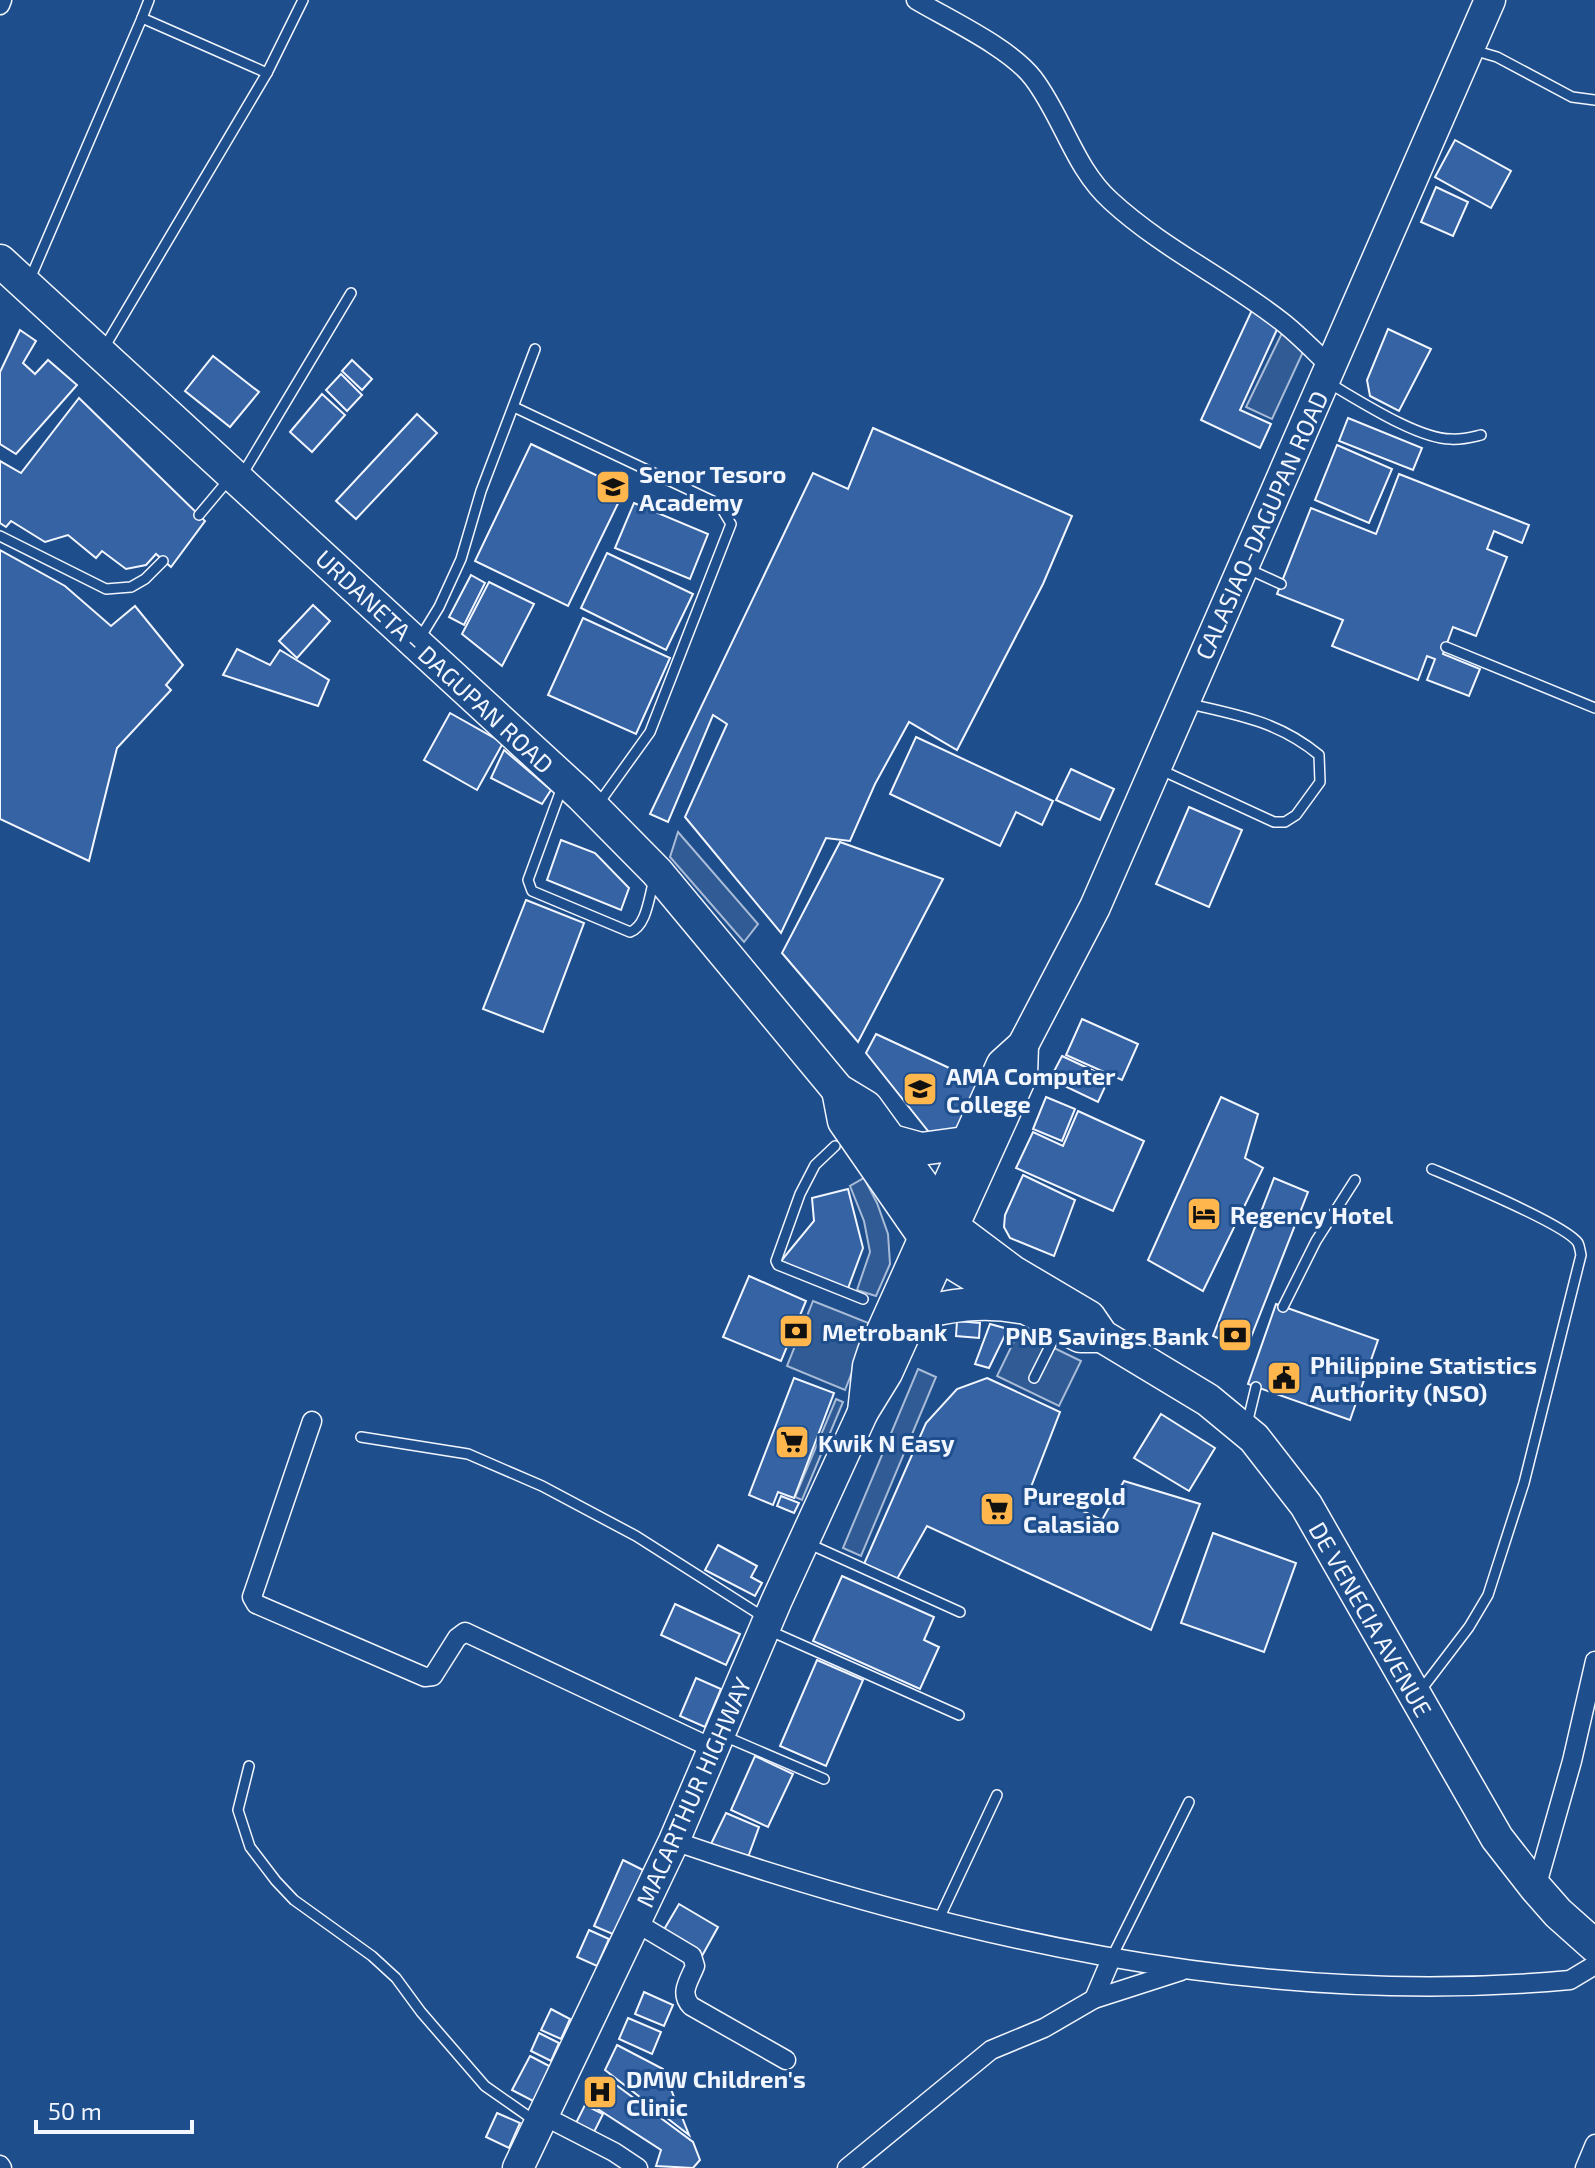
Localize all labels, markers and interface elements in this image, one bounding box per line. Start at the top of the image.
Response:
street label: CALASIAO-DAGUPAN ROAD [1189,386,1333,664]
place label: Senor Tesoro Academy [639,459,786,516]
school or university icon: Senor Tesoro Academy [594,468,632,506]
street label: URDANETA - DAGUPAN ROAD [310,543,560,779]
place label: AMA Computer College [946,1061,1116,1118]
school or university icon: AMA Computer College [901,1070,939,1108]
hotel icon: Regency Hotel [1185,1195,1223,1233]
place label: Regency Hotel [1230,1200,1393,1229]
bank icon: Metrobank [777,1312,815,1350]
bank icon: PNB Savings Bank [1216,1316,1254,1354]
place label: Metrobank [822,1317,948,1346]
place label: PNB Savings Bank [1005,1321,1210,1350]
place label: Philippine Statistics Authority (NSO) [1310,1350,1537,1407]
public building icon: Philippine Statistics Authority (NSO) [1265,1359,1303,1397]
supermarket icon: Kwik N Easy [773,1423,811,1461]
place label: Kwik N Easy [818,1428,955,1457]
place label: Puregold Calasiao [1023,1481,1126,1538]
supermarket icon: Puregold Calasiao [978,1490,1016,1528]
street label: DE VENECIA AVENUE [1303,1516,1439,1722]
street label: MACARTHUR HIGHWAY [629,1672,757,1911]
place label: DMW Children's Clinic [626,2064,806,2121]
hospital icon: DMW Children's Clinic [581,2073,619,2111]
scale bar [36,2084,192,2134]
text: 50 m [48,2096,102,2125]

